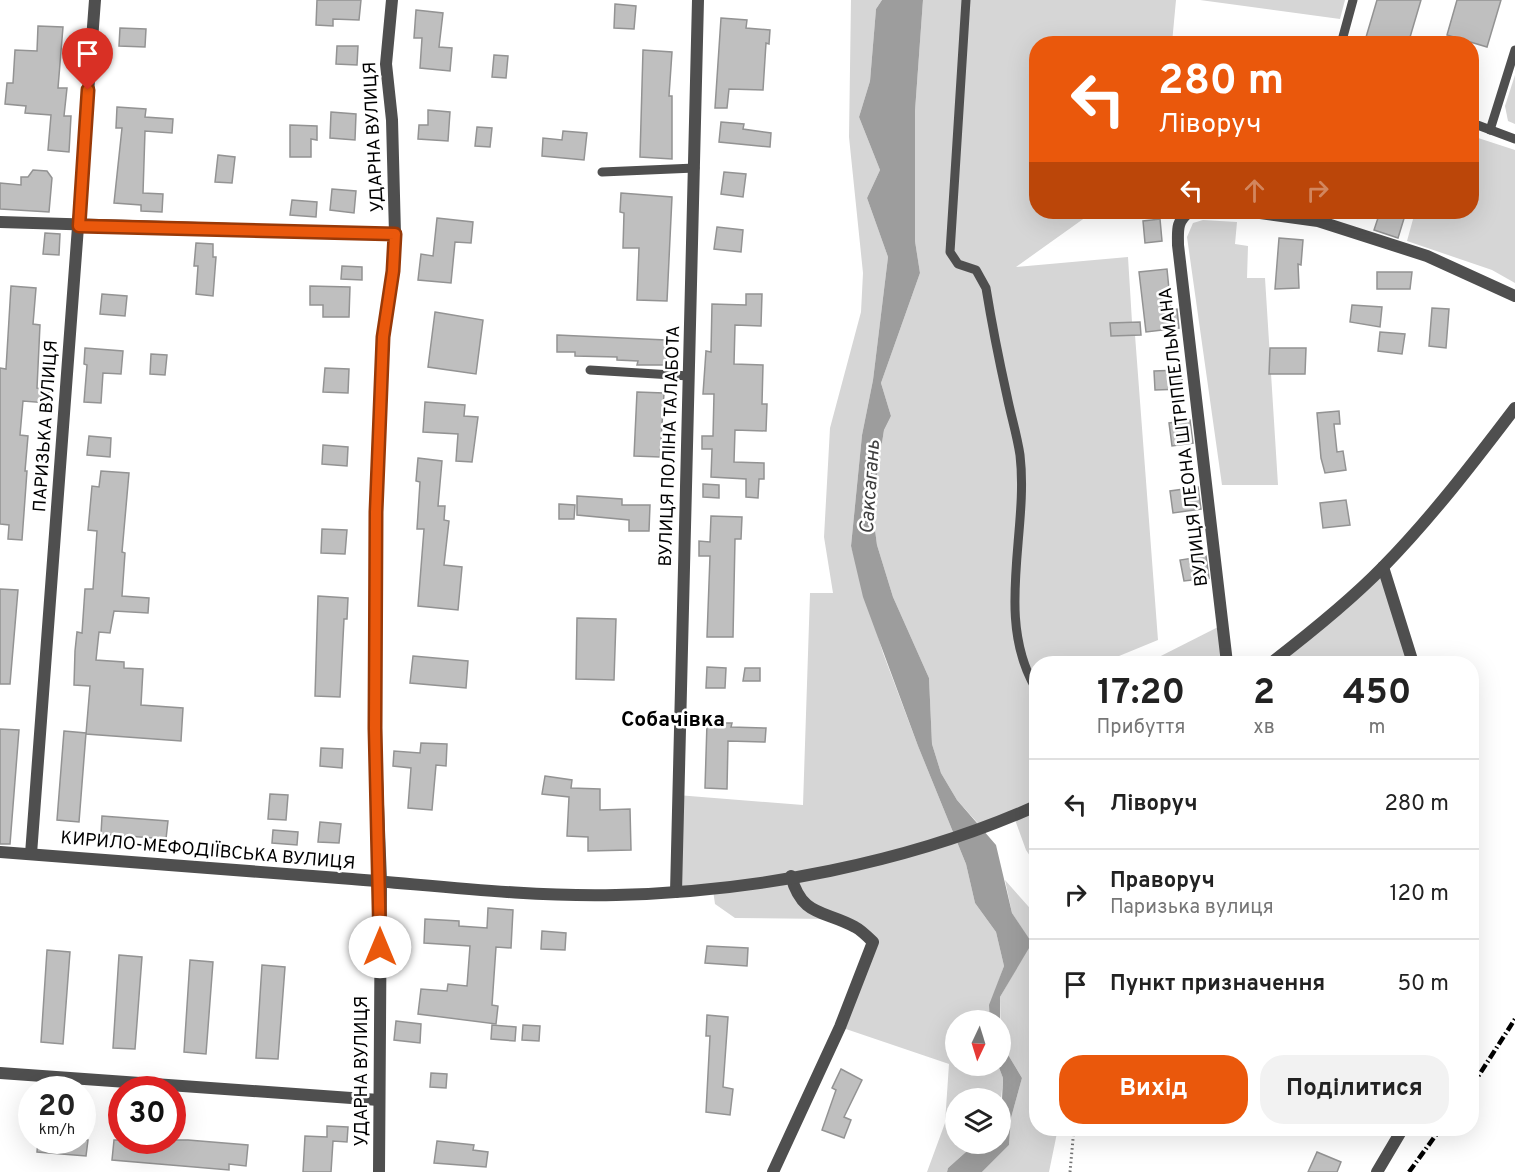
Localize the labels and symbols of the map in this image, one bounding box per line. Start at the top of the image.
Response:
pin [62,28,113,90]
street label: УДАРНА ВУЛИЦЯ [359,61,390,213]
street label: ВУЛИЦЯ ЛЕОНА ШТРІППЕЛЬМАНА [1155,286,1214,588]
street label: ВУЛИЦЯ ПОЛІНА ТАЛАБОТА [655,325,686,567]
street label: ПАРИЗЬКА ВУЛИЦЯ [29,339,64,513]
water label: Саксагань [855,439,887,535]
district label: Собачівка [621,707,725,734]
street label: КИРИЛО-МЕФОДІЇВСЬКА ВУЛИЦЯ [59,825,356,876]
position arrow [348,915,412,979]
street label: УДАРНА ВУЛИЦЯ [351,996,374,1146]
north arrow [945,1010,1011,1076]
speed limit sign: 30 [108,1076,186,1154]

